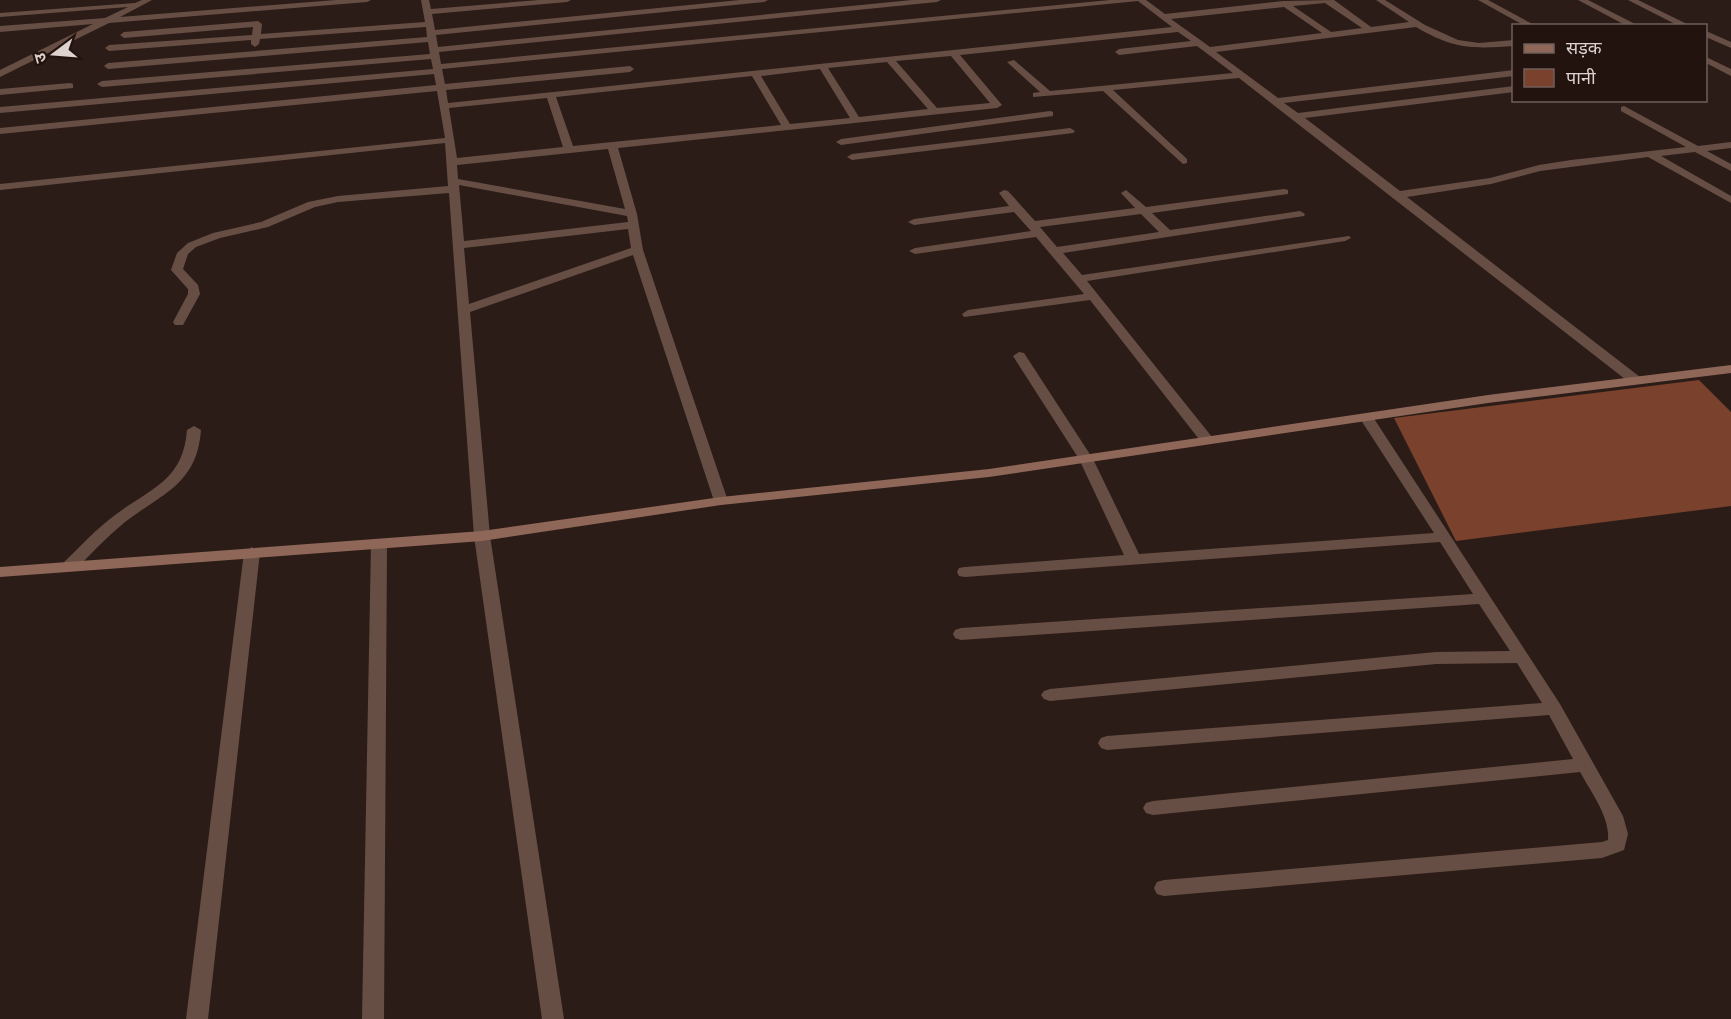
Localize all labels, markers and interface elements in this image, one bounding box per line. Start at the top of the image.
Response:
north arrow [24,24,84,84]
legend [1512,24,1707,102]
text: सड़क [1566,37,1603,58]
text: उ [29,50,50,65]
text: पानी [1566,67,1596,88]

